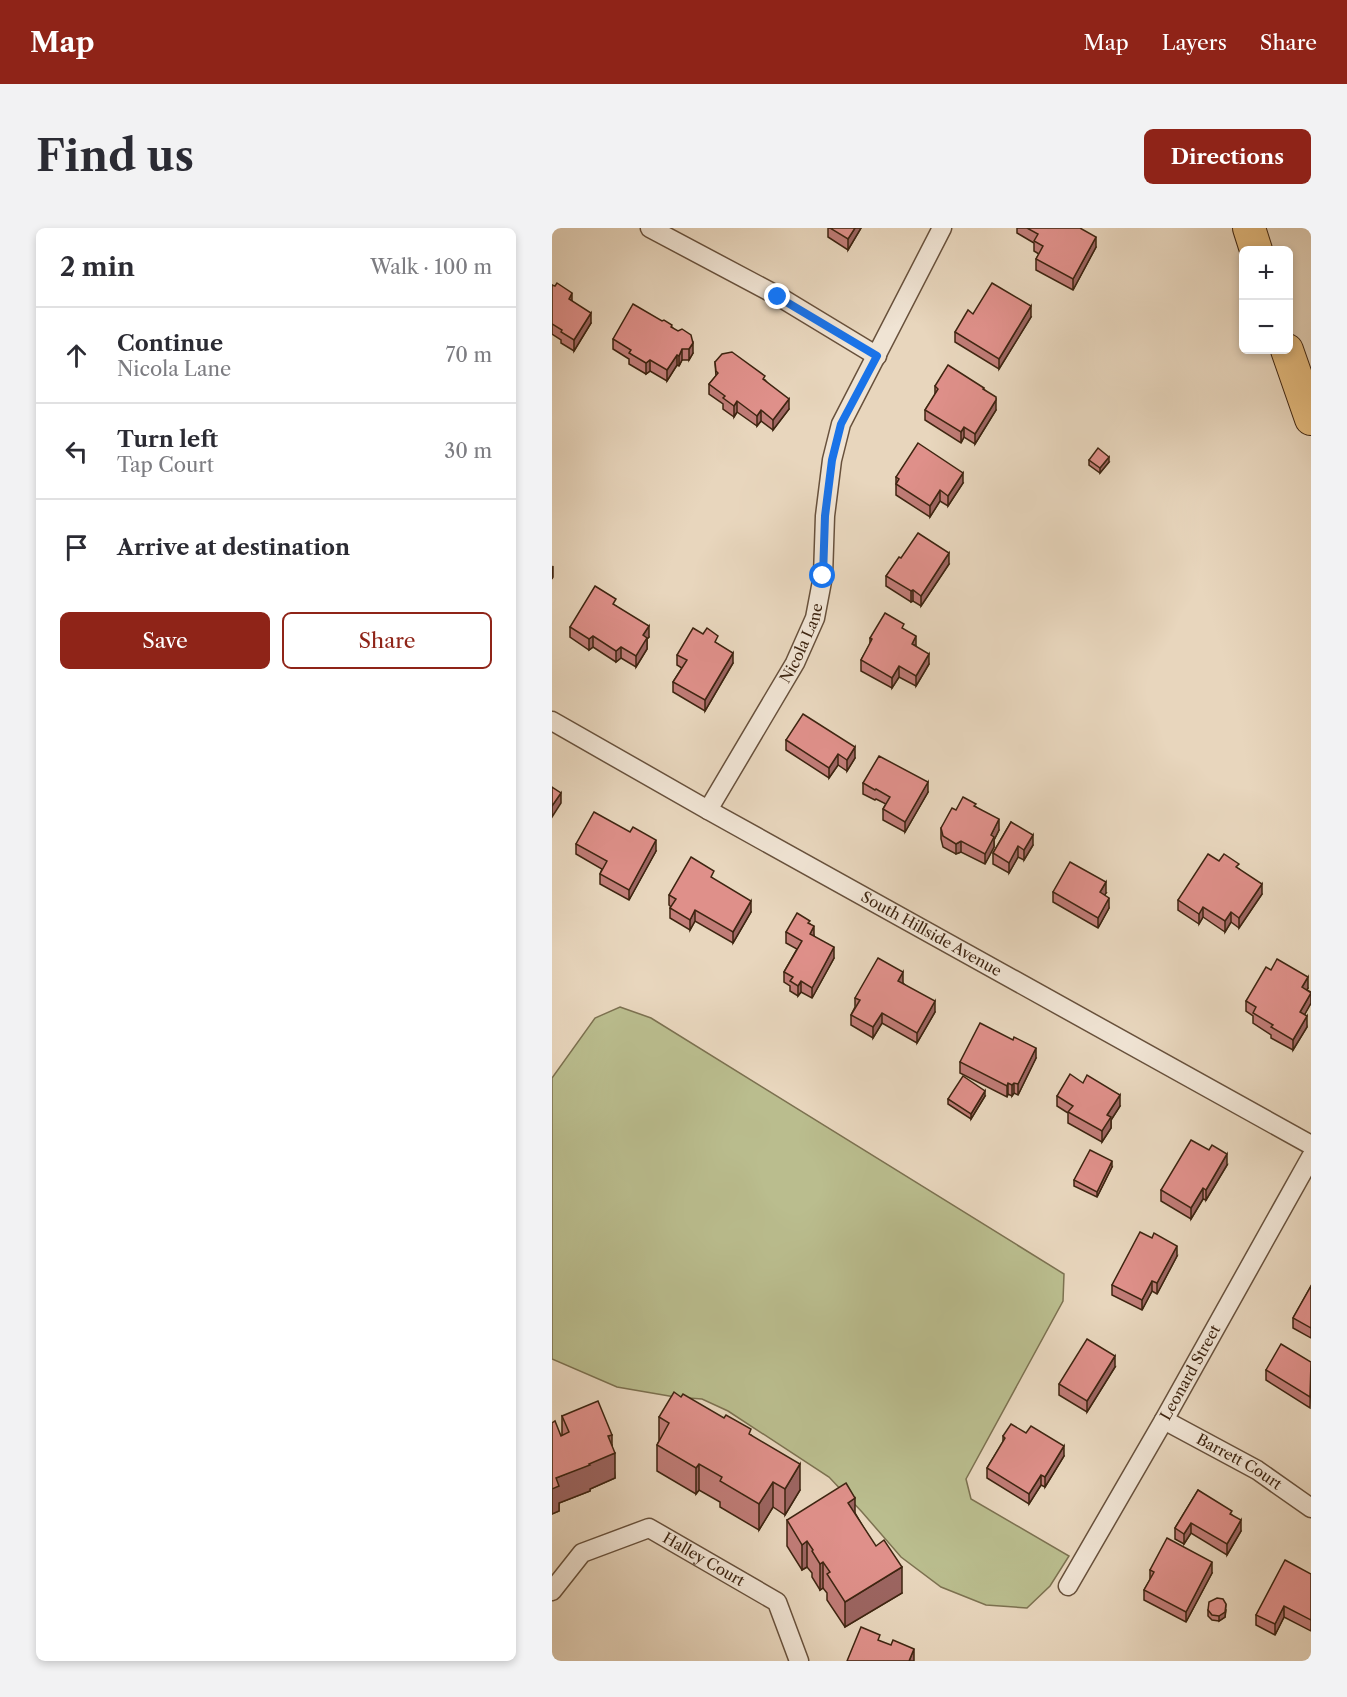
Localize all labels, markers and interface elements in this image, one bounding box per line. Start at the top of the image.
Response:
text: Map [30,25,94,59]
text: Map [1084,30,1129,55]
text: Layers [1162,30,1227,55]
text: Share [1260,30,1317,55]
button: Directions [1144,129,1311,184]
text: Find us [36,130,194,182]
map controls [1239,246,1293,354]
button: + [1239,246,1293,300]
text: 2 min [60,251,135,283]
text: Walk · 100 m [370,255,492,279]
route end [764,283,790,309]
button: − [1239,300,1293,354]
text: Continue [117,330,223,357]
icon: ahead [60,339,93,372]
text: 70 m [446,343,492,367]
text: Nicola Lane [117,357,231,381]
text: Turn left [117,426,218,453]
icon: left [60,435,93,468]
text: 30 m [444,439,492,463]
text: Tap Court [117,453,214,477]
icon: arrive [60,531,93,564]
text: Arrive at destination [117,534,350,561]
route start [809,562,835,588]
street label: Nicola Lane [775,602,827,686]
button: Save [60,612,270,669]
button: Share [282,612,492,669]
street label: South Hillside Avenue [858,887,1005,980]
street label: Leonard Street [1156,1321,1225,1424]
street label: Barrett Court [1193,1429,1286,1494]
street label: Halley Court [660,1528,749,1591]

